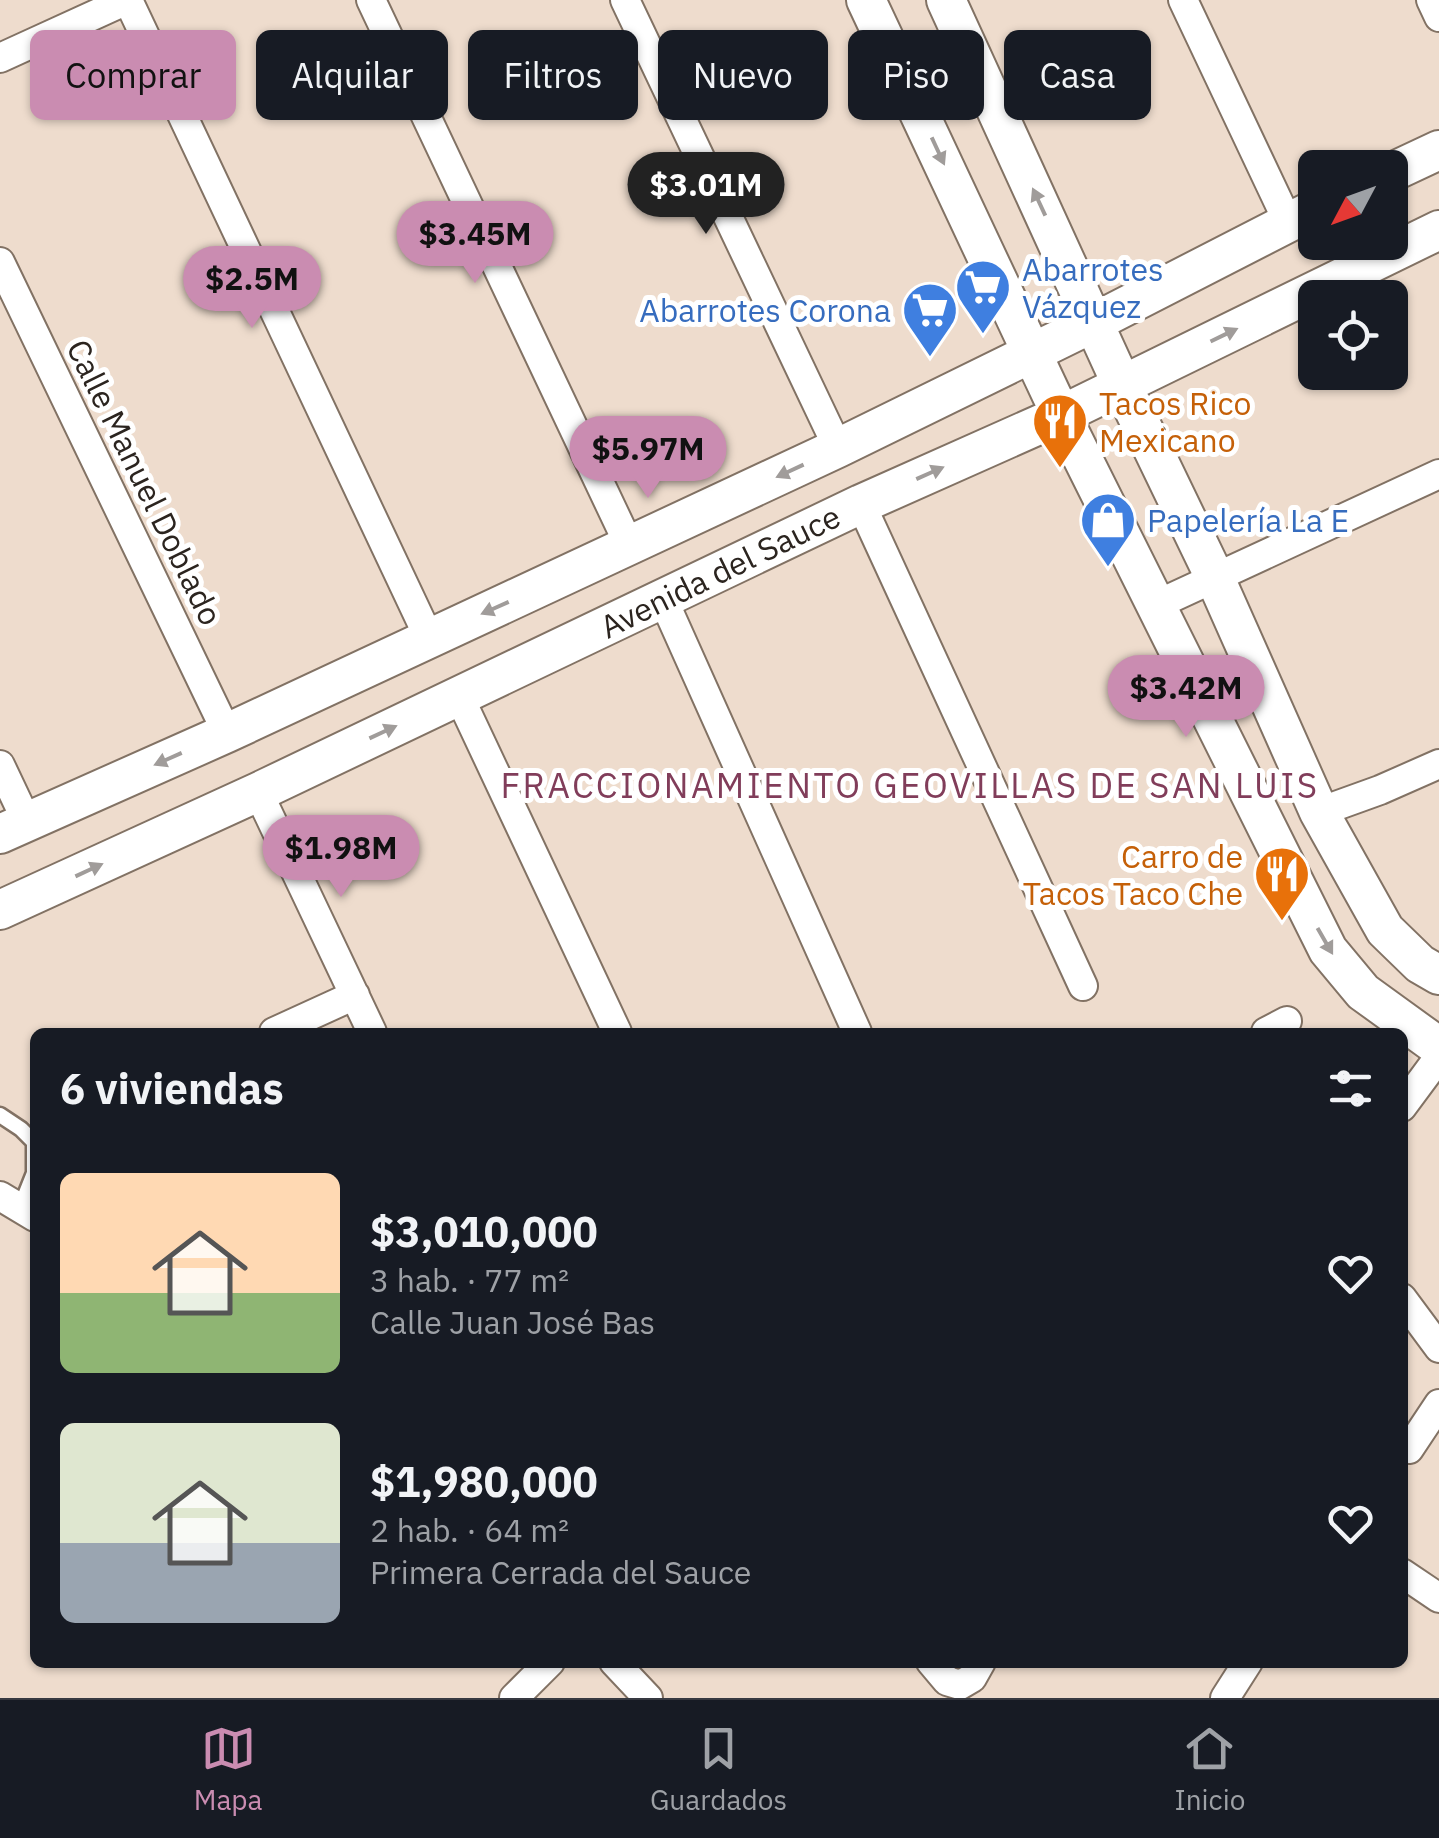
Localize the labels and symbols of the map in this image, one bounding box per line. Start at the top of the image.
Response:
one-way arrow [929,137,946,166]
north arrow [1298,150,1408,260]
pin: $3.01M [625,152,787,237]
one-way arrow [1031,187,1048,216]
pin: $3.45M [394,201,556,286]
pin: $2.5M [182,246,322,331]
place label: Abarrotes Vázquez [1022,248,1164,327]
supermarket icon: Abarrotes Vázquez [953,257,1013,336]
supermarket icon: Abarrotes Corona [900,280,960,359]
place label: Abarrotes Corona [639,289,891,331]
one-way arrow [1210,327,1239,344]
street label: Calle Manuel Doblado [58,332,232,632]
place label: Tacos Rico Mexicano [1099,382,1251,461]
restaurant icon: Tacos Rico Mexicano [1030,391,1090,470]
pin: $5.97M [567,416,729,501]
one-way arrow [775,463,804,480]
one-way arrow [916,465,945,482]
shop icon: Papelería La E [1078,490,1138,569]
street label: Avenida del Sauce [593,495,847,647]
place label: Papelería La E [1147,499,1349,541]
one-way arrow [480,600,510,616]
pin: $3.42M [1105,655,1267,740]
one-way arrow [369,724,398,741]
one-way arrow [153,751,183,767]
district label: FRACCIONAMIENTO GEOVILLAS DE SAN LUIS [501,762,1320,808]
pin: $1.98M [260,815,422,900]
place label: Carro de Tacos Taco Che [1023,835,1243,914]
restaurant icon: Carro de Tacos Taco Che [1252,844,1312,923]
one-way arrow [75,861,104,878]
one-way arrow [1316,927,1333,956]

